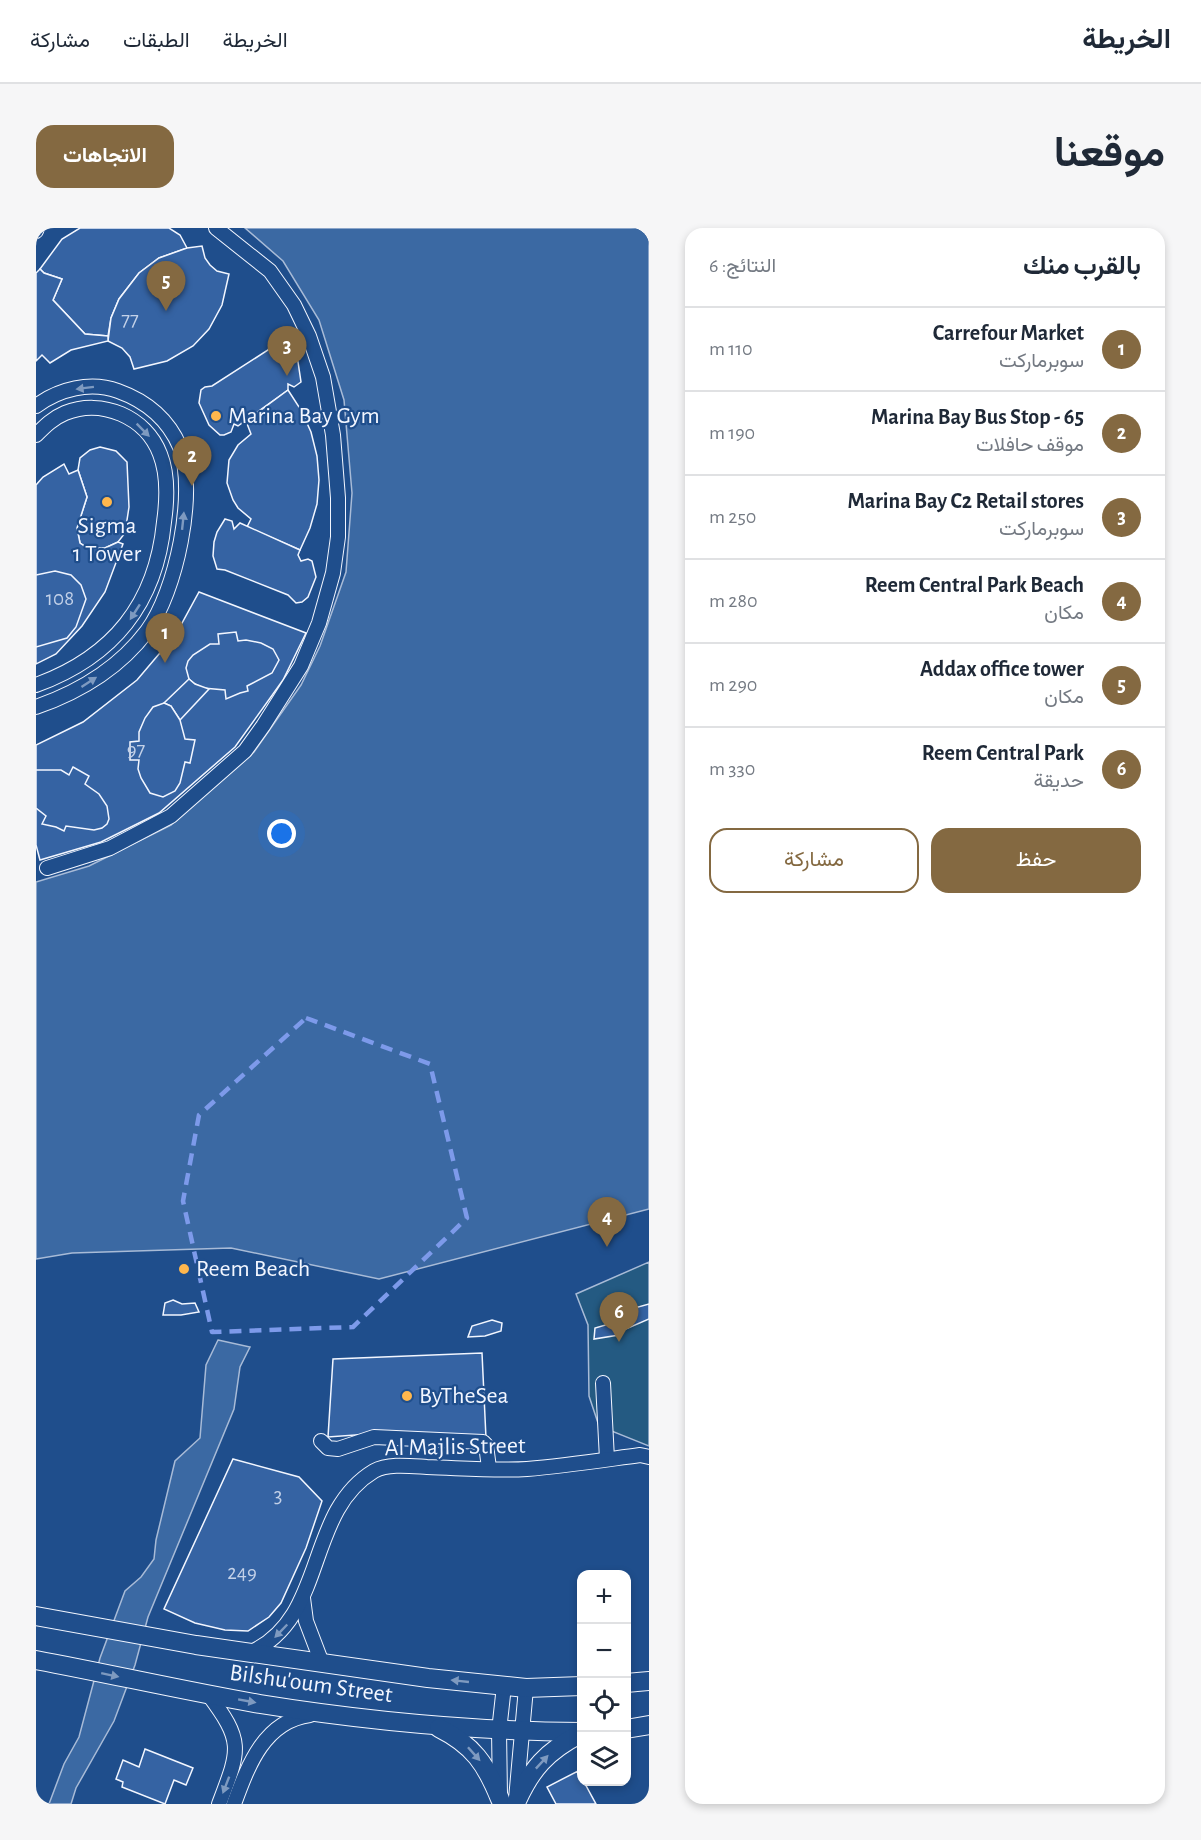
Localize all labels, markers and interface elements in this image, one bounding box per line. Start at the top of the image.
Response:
text: الخريطة [1082,26,1171,54]
text: مشاركة [30,30,90,51]
text: الطبقات [123,30,190,51]
text: الخريطة [223,30,288,51]
button: الاتجاهات [36,125,174,188]
text: موقعنا [1054,132,1165,174]
text: بالقرب منك [1023,253,1141,279]
text: النتائج: 6 [709,256,776,276]
pin: 5 [146,262,186,311]
house number: 77 [121,309,139,330]
text: Carrefour Market [933,322,1084,344]
pin: 3 [268,326,306,376]
text: 110 m [709,339,753,359]
text: 1 [1118,339,1125,359]
text: سوبرماركت [999,351,1084,371]
one-way arrow [75,383,94,392]
place label: Marina Bay Gym [228,404,380,428]
text: Marina Bay Bus Stop - 65 [871,406,1084,428]
marker: Marina Bay Gym [209,409,223,423]
one-way arrow [136,422,150,436]
text: 190 m [709,423,755,443]
text: 2 [1117,423,1126,443]
text: موقف حافلات [976,435,1084,455]
pin: 2 [172,436,212,486]
text: Marina Bay C2 Retail stores [847,490,1084,512]
marker: Sigma 1 Tower [100,495,114,509]
text: 250 m [709,507,756,527]
text: 3 [1117,507,1126,527]
one-way arrow [178,511,188,530]
place label: Sigma 1 Tower [73,514,141,566]
text: سوبرماركت [999,519,1084,539]
text: Reem Central Park Beach [865,574,1084,596]
house number: 108 [46,588,74,609]
text: 280 m [709,591,757,611]
text: 4 [1116,591,1127,611]
text: مكان [1044,603,1084,623]
one-way arrow [129,604,141,620]
pin: 1 [146,614,184,663]
text: Addax office tower [920,658,1084,680]
text: 290 m [709,675,757,695]
text: 5 [1117,675,1126,695]
one-way arrow [80,676,96,688]
text: مكان [1044,687,1084,707]
house number: 97 [127,739,146,760]
text: Reem Central Park [922,742,1084,764]
text: 330 m [709,759,755,779]
text: 6 [1117,759,1126,779]
text: حديقة [1033,771,1084,791]
your location [267,819,296,848]
button: مشاركة [709,828,919,893]
button: حفظ [931,828,1141,893]
pin: 4 [588,1198,626,1247]
place label: Reem Beach [196,1257,310,1281]
marker: Reem Beach [177,1262,191,1276]
pin: 6 [600,1292,638,1342]
place label: ByTheSea [419,1384,509,1408]
marker: ByTheSea [400,1389,414,1403]
street label: Al Majlis Street [384,1434,526,1460]
house number: 3 [274,1485,282,1506]
house number: 249 [227,1562,257,1583]
map controls [577,1570,631,1786]
button: + [577,1570,631,1624]
one-way arrow [274,1623,288,1638]
button: − [577,1624,631,1678]
street label: Bilshu'oum Street [228,1661,394,1707]
one-way arrow [101,1671,120,1680]
one-way arrow [451,1677,470,1686]
button: locate [577,1678,631,1732]
one-way arrow [237,1697,256,1706]
button: layers [577,1732,631,1786]
one-way arrow [467,1746,480,1761]
one-way arrow [535,1755,548,1770]
one-way arrow [221,1776,231,1794]

